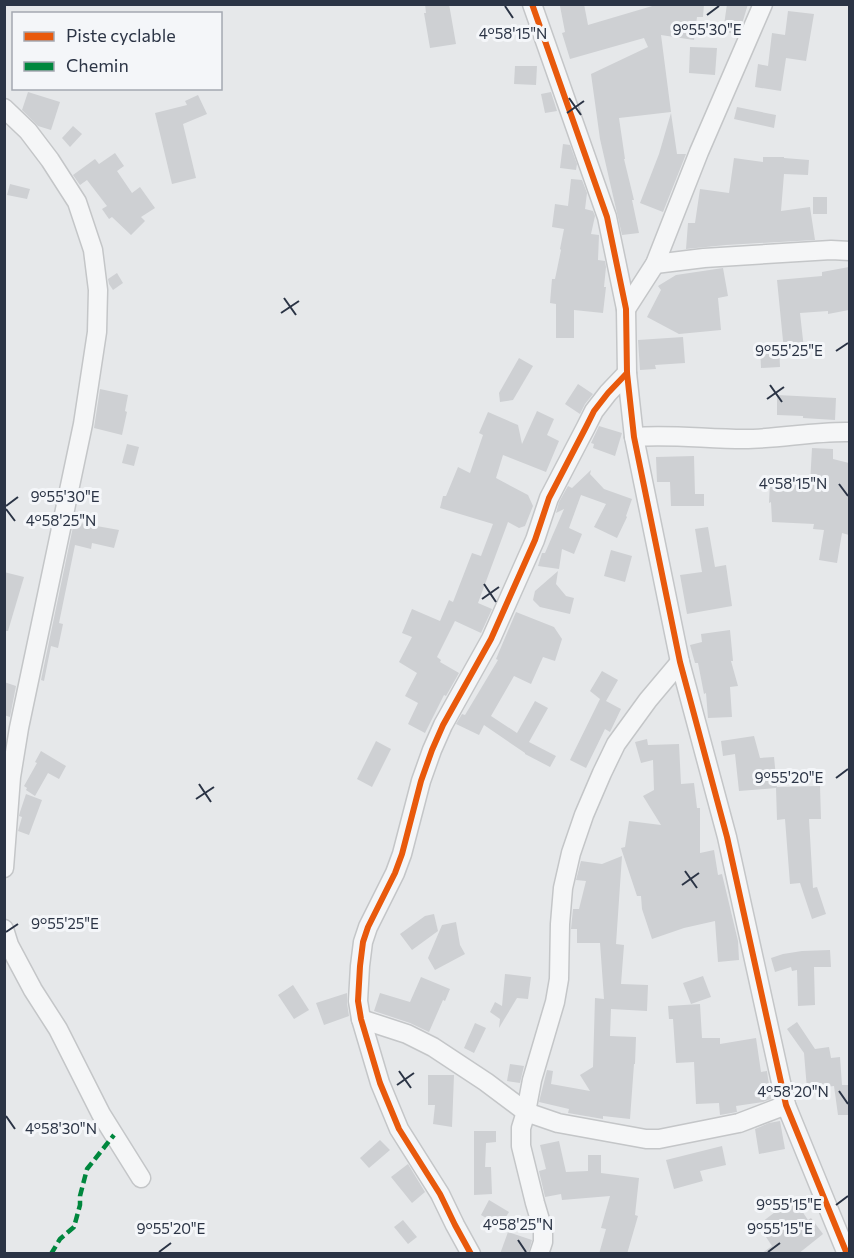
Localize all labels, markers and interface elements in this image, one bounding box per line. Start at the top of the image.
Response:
legend [12,12,222,90]
text: 9°55'30"E [672,20,742,38]
text: Piste cyclable [66,24,176,46]
text: 4°58'15"N [479,24,547,42]
text: Chemin [66,54,129,76]
text: 9°55'25"E [755,341,823,359]
text: 4°58'15"N [759,474,827,492]
text: 9°55'30"E [30,487,100,505]
text: 4°58'25"N [26,511,96,529]
text: 9°55'20"E [755,768,824,786]
text: 9°55'25"E [31,914,99,932]
text: 4°58'20"N [757,1082,829,1100]
text: 4°58'30"N [25,1119,97,1137]
text: 9°55'15"E [756,1195,822,1213]
text: 4°58'25"N [483,1215,553,1233]
text: 9°55'20"E [137,1219,206,1237]
text: 9°55'15"E [747,1219,813,1237]

